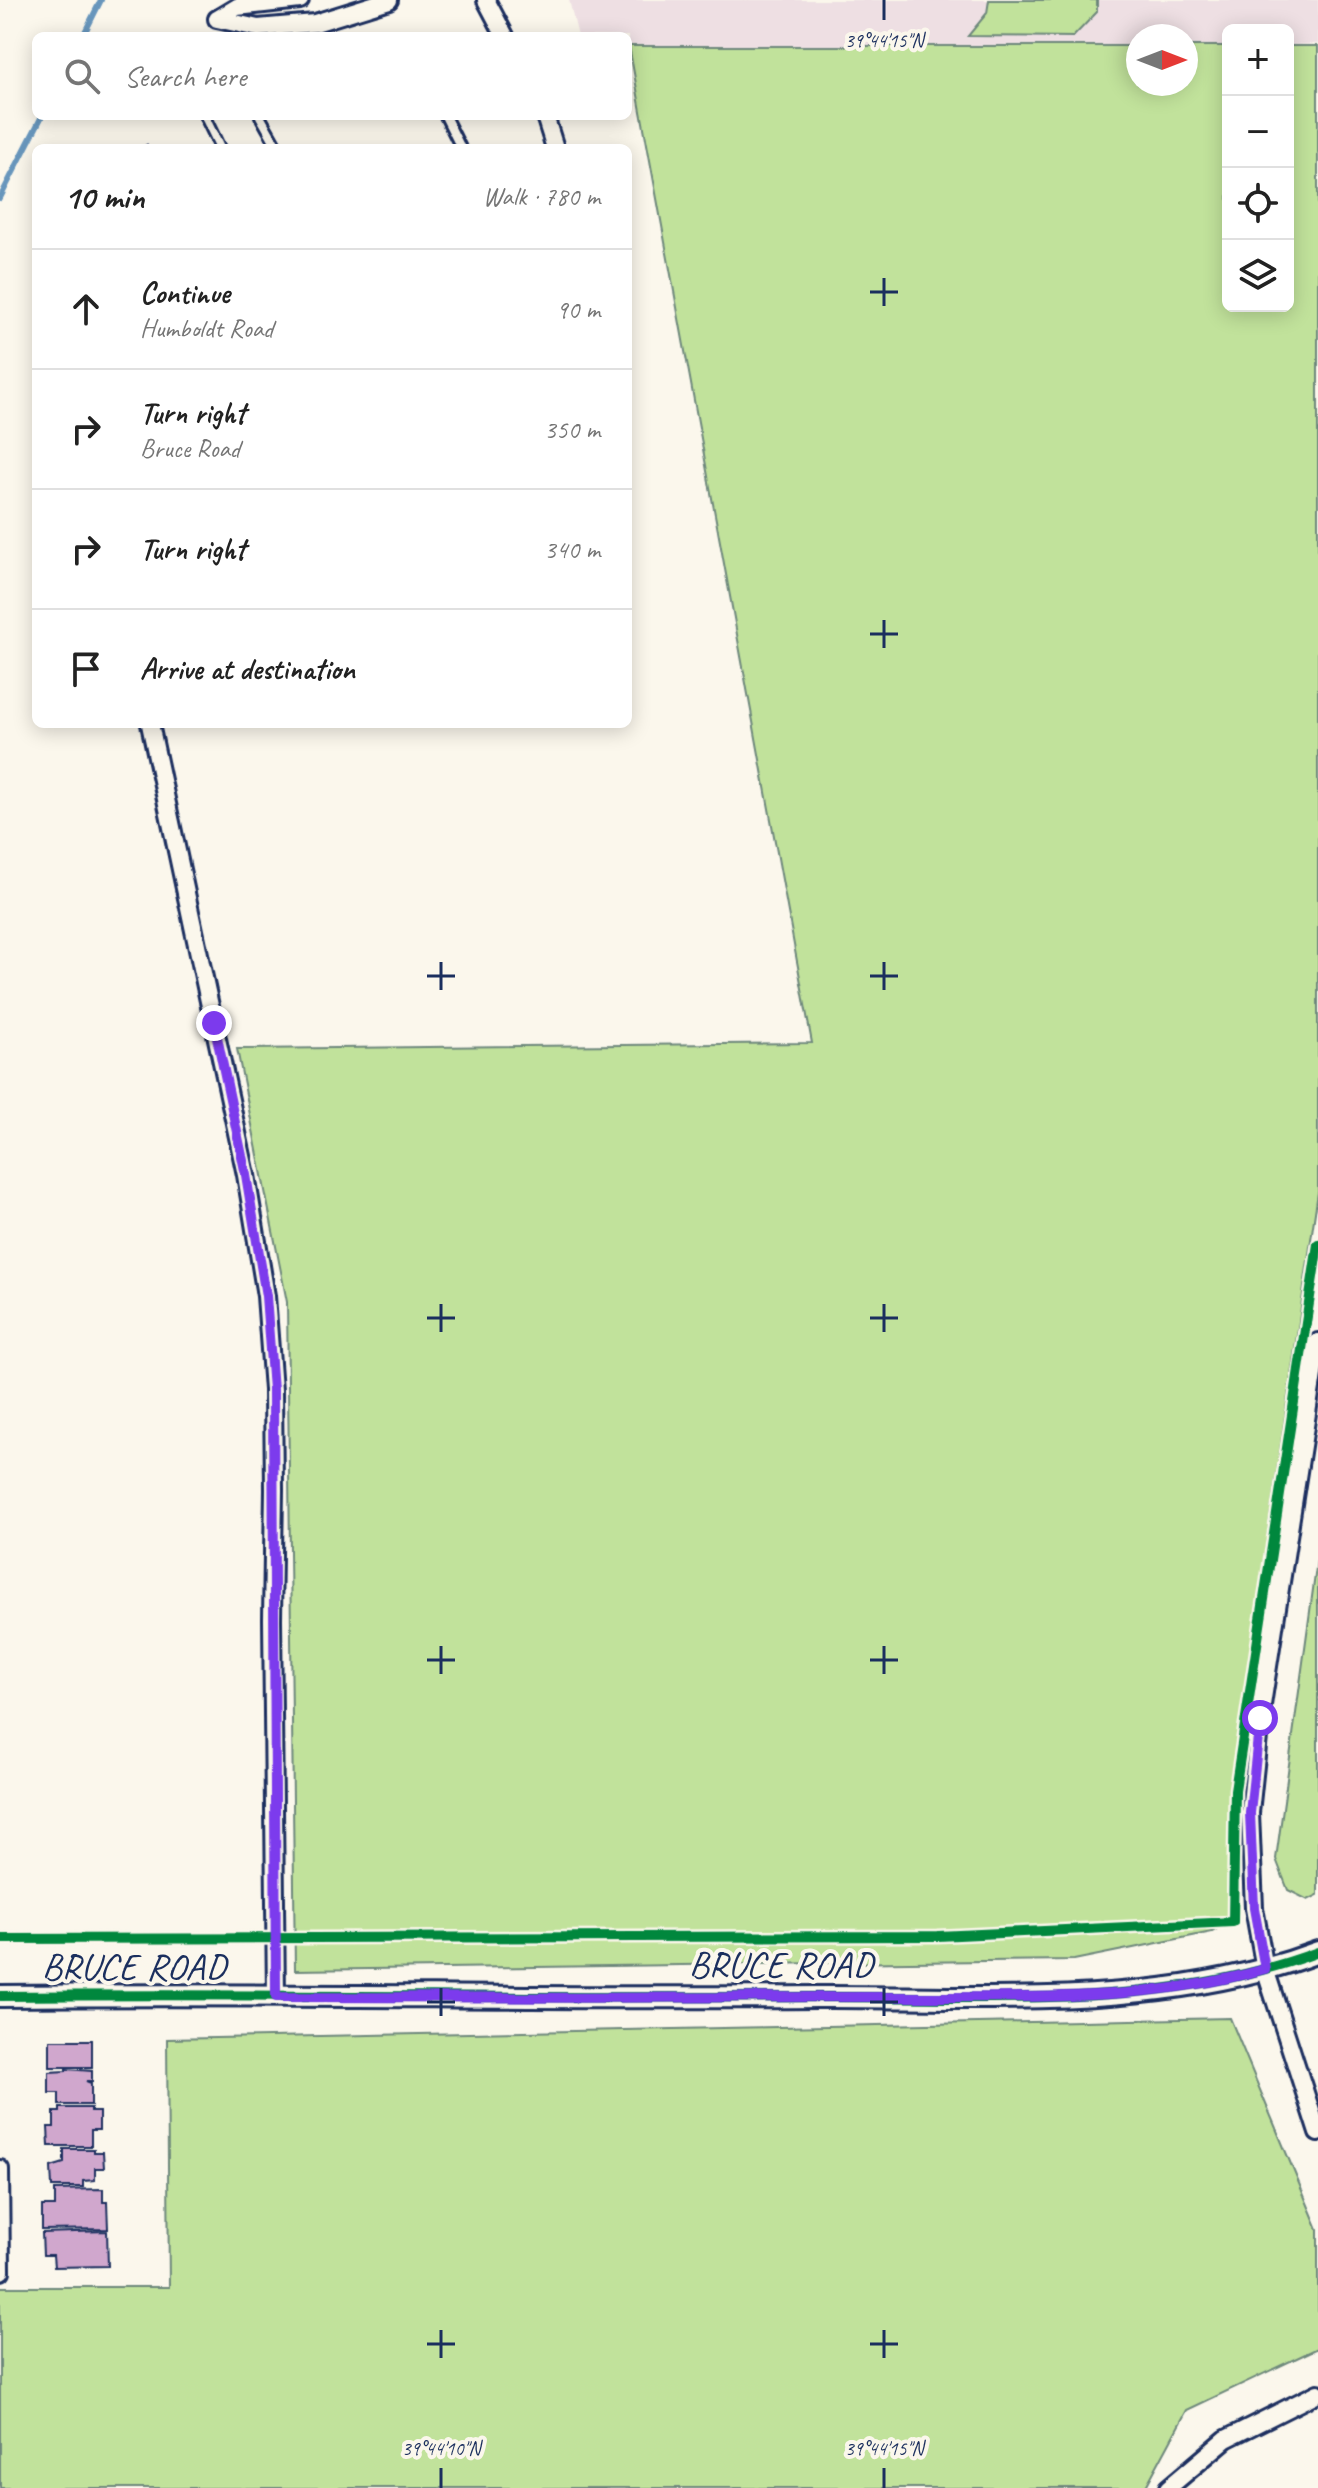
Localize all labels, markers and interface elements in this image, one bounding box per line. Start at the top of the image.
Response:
north arrow [1126,24,1198,96]
map controls [1222,24,1294,312]
button: + [1222,24,1294,96]
text: 39°44'15"N [845,28,926,53]
search box [32,32,632,120]
icon: search [60,54,104,98]
text: Search here [124,57,246,95]
button: − [1222,96,1294,168]
button: locate [1222,168,1294,240]
text: 10 min [64,175,144,218]
text: Walk · 780 m [483,180,600,213]
button: layers [1222,240,1294,312]
text: Continue [140,274,230,312]
icon: ahead [64,287,108,331]
text: 90 m [556,293,600,326]
text: Humboldt Road [140,312,273,345]
text: Turn right [140,394,245,432]
icon: right [64,407,108,451]
text: 350 m [544,413,600,446]
text: Bruce Road [140,432,240,465]
icon: right [64,527,108,571]
text: Turn right [140,530,245,568]
text: 340 m [544,533,600,566]
icon: arrive [64,647,108,691]
text: Arrive at destination [140,650,355,688]
route end [196,1005,232,1041]
route start [1242,1700,1278,1736]
street label: BRUCE ROAD [689,1941,876,1988]
street label: BRUCE ROAD [42,1943,229,1990]
text: 39°44'10"N [402,2436,483,2461]
text: 39°44'15"N [845,2436,926,2461]

